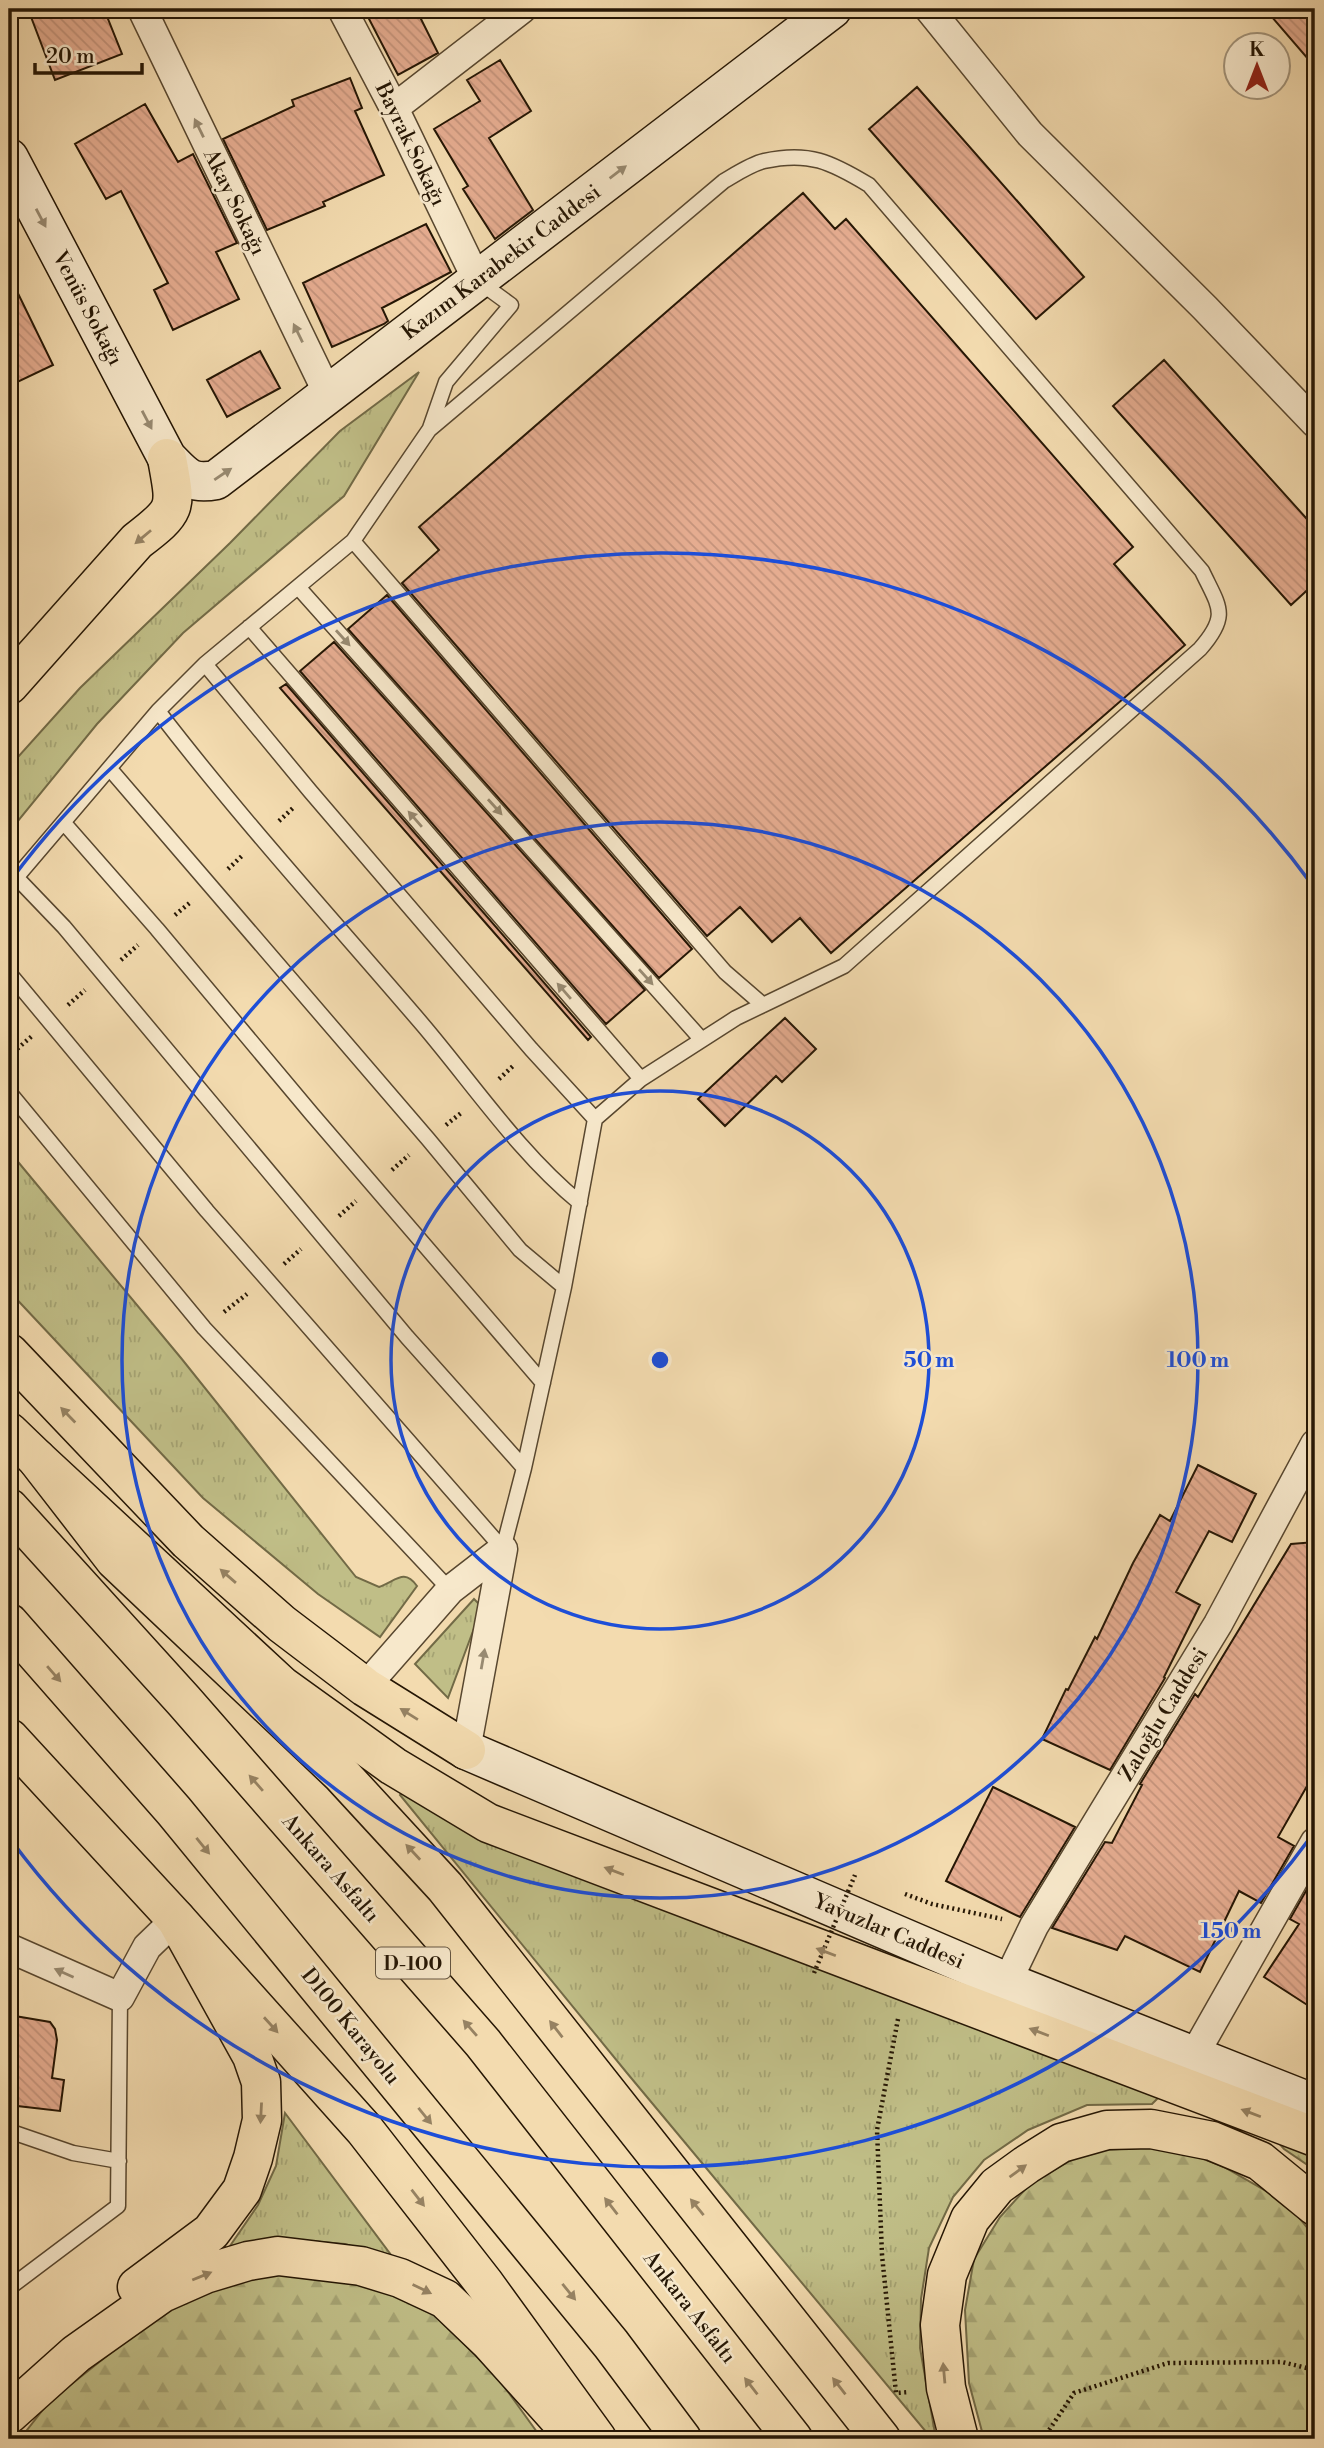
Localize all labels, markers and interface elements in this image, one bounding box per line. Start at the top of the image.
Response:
scale bar [35,32,142,76]
north arrow [1222,32,1292,102]
text: K [1249,38,1265,62]
text: 20 m [46,44,95,70]
street label: Bayrak Sokağı [369,78,451,211]
one-way arrow [194,118,205,138]
street label: Akay Sokağı [197,144,271,260]
one-way arrow [609,165,627,180]
street label: Kazım Karabekir Caddesi [397,179,606,346]
one-way arrow [34,209,46,229]
street label: Venüs Sokağı [46,246,128,370]
one-way arrow [293,323,304,343]
one-way arrow [141,410,153,429]
one-way arrow [214,467,232,481]
one-way arrow [134,529,151,544]
one-way arrow [335,629,351,647]
one-way arrow [486,798,502,815]
one-way arrow [407,810,423,828]
one-way arrow [638,968,654,986]
one-way arrow [557,982,572,999]
centre of rings [648,1348,672,1372]
text: 50 m [904,1348,954,1374]
text: 100 m [1167,1348,1229,1374]
one-way arrow [60,1407,76,1424]
one-way arrow [219,1568,237,1584]
street label: Zaloğlu Caddesi [1114,1643,1214,1786]
one-way arrow [478,1648,489,1670]
one-way arrow [46,1665,62,1683]
one-way arrow [399,1708,418,1721]
one-way arrow [249,1774,264,1791]
street label: Ankara Asfaltı [275,1808,385,1928]
one-way arrow [195,1837,210,1854]
one-way arrow [405,1843,421,1861]
one-way arrow [603,1865,624,1876]
street label: Yavuzlar Caddesi [808,1888,968,1975]
text: 150 m [1201,1919,1261,1945]
one-way arrow [815,1946,836,1957]
road number: D-100 [376,1948,450,1979]
street label: D100 Karayolu [295,1963,405,2090]
one-way arrow [54,1967,74,1979]
one-way arrow [263,2016,279,2034]
one-way arrow [462,2019,478,2037]
one-way arrow [550,2020,564,2038]
one-way arrow [1028,2027,1049,2038]
one-way arrow [255,2103,266,2125]
one-way arrow [417,2108,432,2125]
one-way arrow [1241,2108,1262,2119]
one-way arrow [1009,2164,1027,2178]
one-way arrow [411,2189,426,2207]
one-way arrow [603,2198,618,2216]
one-way arrow [690,2199,705,2217]
street label: Ankara Asfaltı [637,2245,741,2369]
one-way arrow [192,2270,213,2281]
one-way arrow [412,2283,432,2294]
one-way arrow [561,2284,576,2301]
one-way arrow [938,2362,949,2384]
one-way arrow [744,2377,759,2395]
one-way arrow [831,2377,846,2395]

